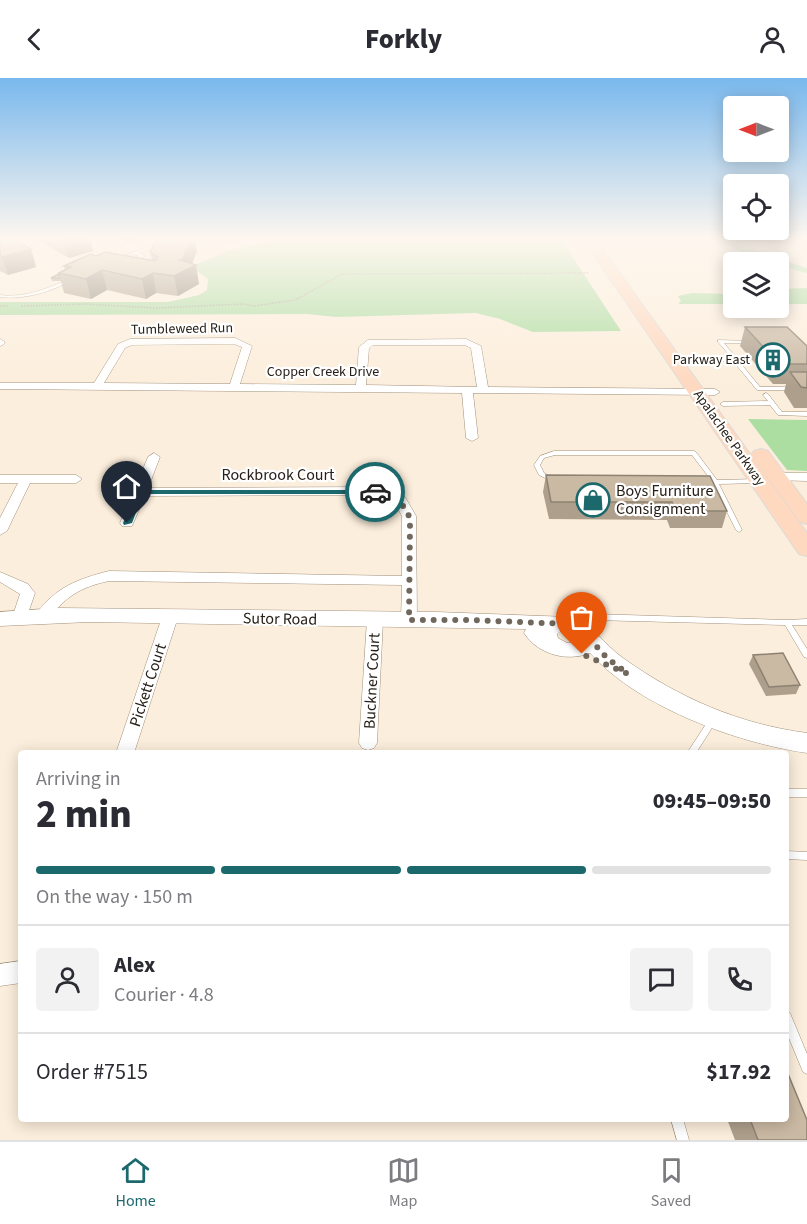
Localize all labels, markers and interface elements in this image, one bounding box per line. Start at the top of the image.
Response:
text: Forkly [365,20,442,59]
icon: back [18,23,51,56]
icon: person [756,23,789,56]
north arrow [723,96,789,162]
map controls [723,96,789,318]
button: locate [723,174,789,240]
button: layers [723,252,789,318]
street label: Tumbleweed Run [131,318,233,340]
building icon: Parkway East [755,342,791,378]
place label: Parkway East [673,350,750,370]
street label: Copper Creek Drive [267,362,379,382]
street label: Apalachee Parkway [688,386,770,490]
pin [101,461,152,523]
courier [345,462,405,522]
street label: Rockbrook Court [221,464,335,486]
icon: home [110,470,143,503]
icon: car [359,476,392,509]
place label: Boys Furniture Consignment [616,480,713,520]
shop icon: Boys Furniture Consignment [575,482,611,518]
pin [556,592,607,654]
icon: bag [565,601,598,634]
street label: Sutor Road [243,607,317,631]
street label: Buckner Court [358,632,386,730]
street label: Pickett Court [124,640,172,730]
text: Arriving in [36,765,121,793]
text: 09:45–09:50 [653,785,771,817]
text: 2 min [36,787,132,843]
text: On the way · 150 m [36,883,193,911]
button: person [36,948,99,1011]
button: chat [630,948,693,1011]
button: phone [708,948,771,1011]
text: Alex [114,949,155,981]
text: Courier · 4.8 [114,981,214,1009]
text: Order #7515 [36,1056,148,1088]
text: $17.92 [706,1056,771,1088]
tab: Home [115,1154,156,1212]
tab: Map [387,1154,420,1212]
tab: Saved [651,1154,692,1212]

